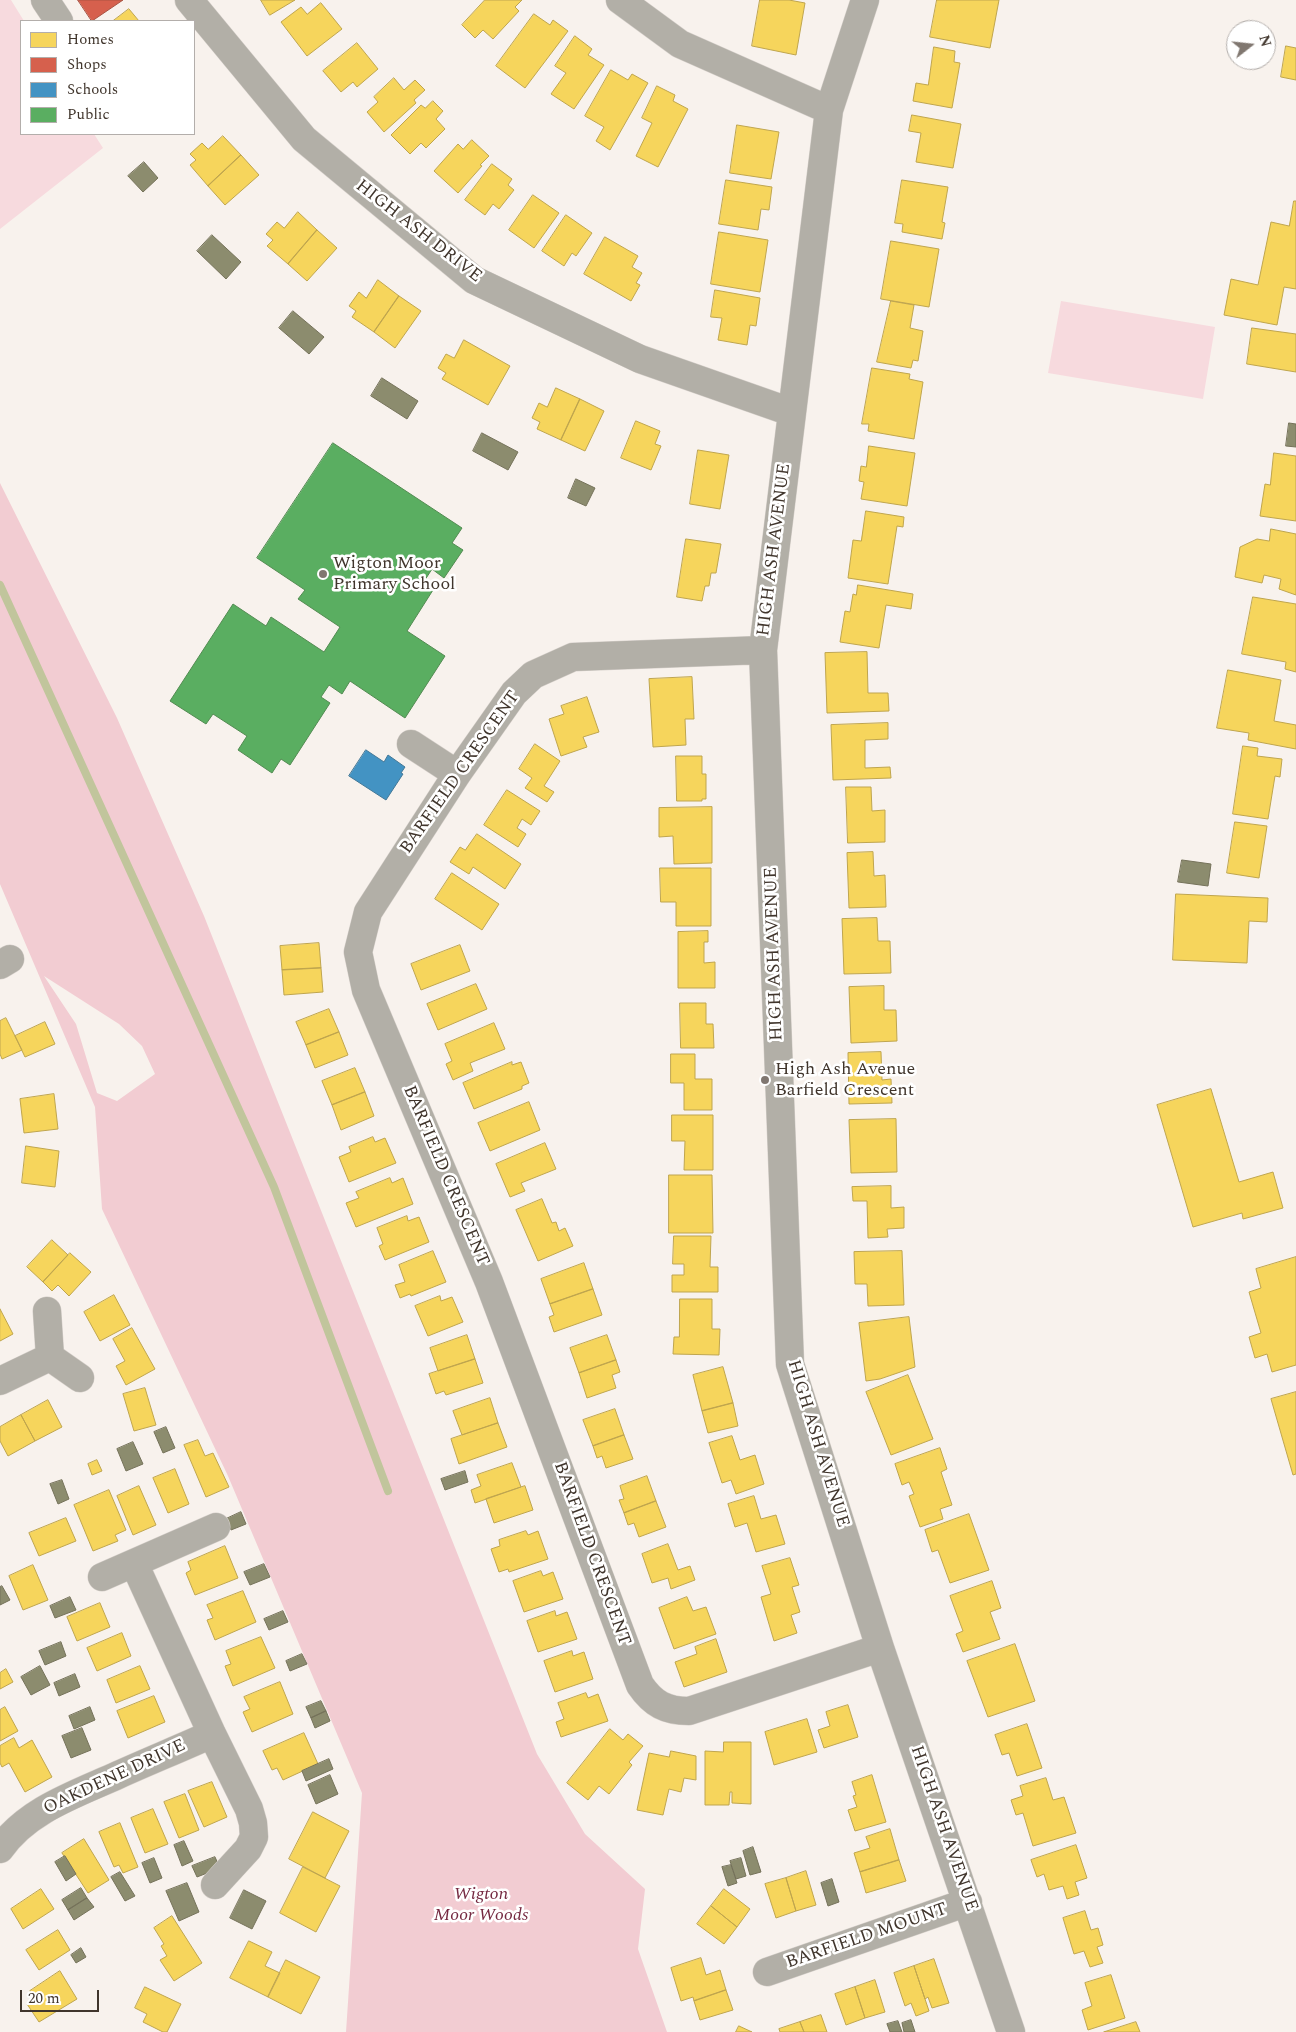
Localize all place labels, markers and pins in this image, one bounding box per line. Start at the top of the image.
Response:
place label: Wigton Moor Primary School [333,553,455,596]
marker: Wigton Moor Primary School [317,568,329,580]
place label: High Ash Avenue Barfield Crescent [775,1059,915,1102]
marker: High Ash Avenue Barfield Crescent [759,1074,771,1086]

